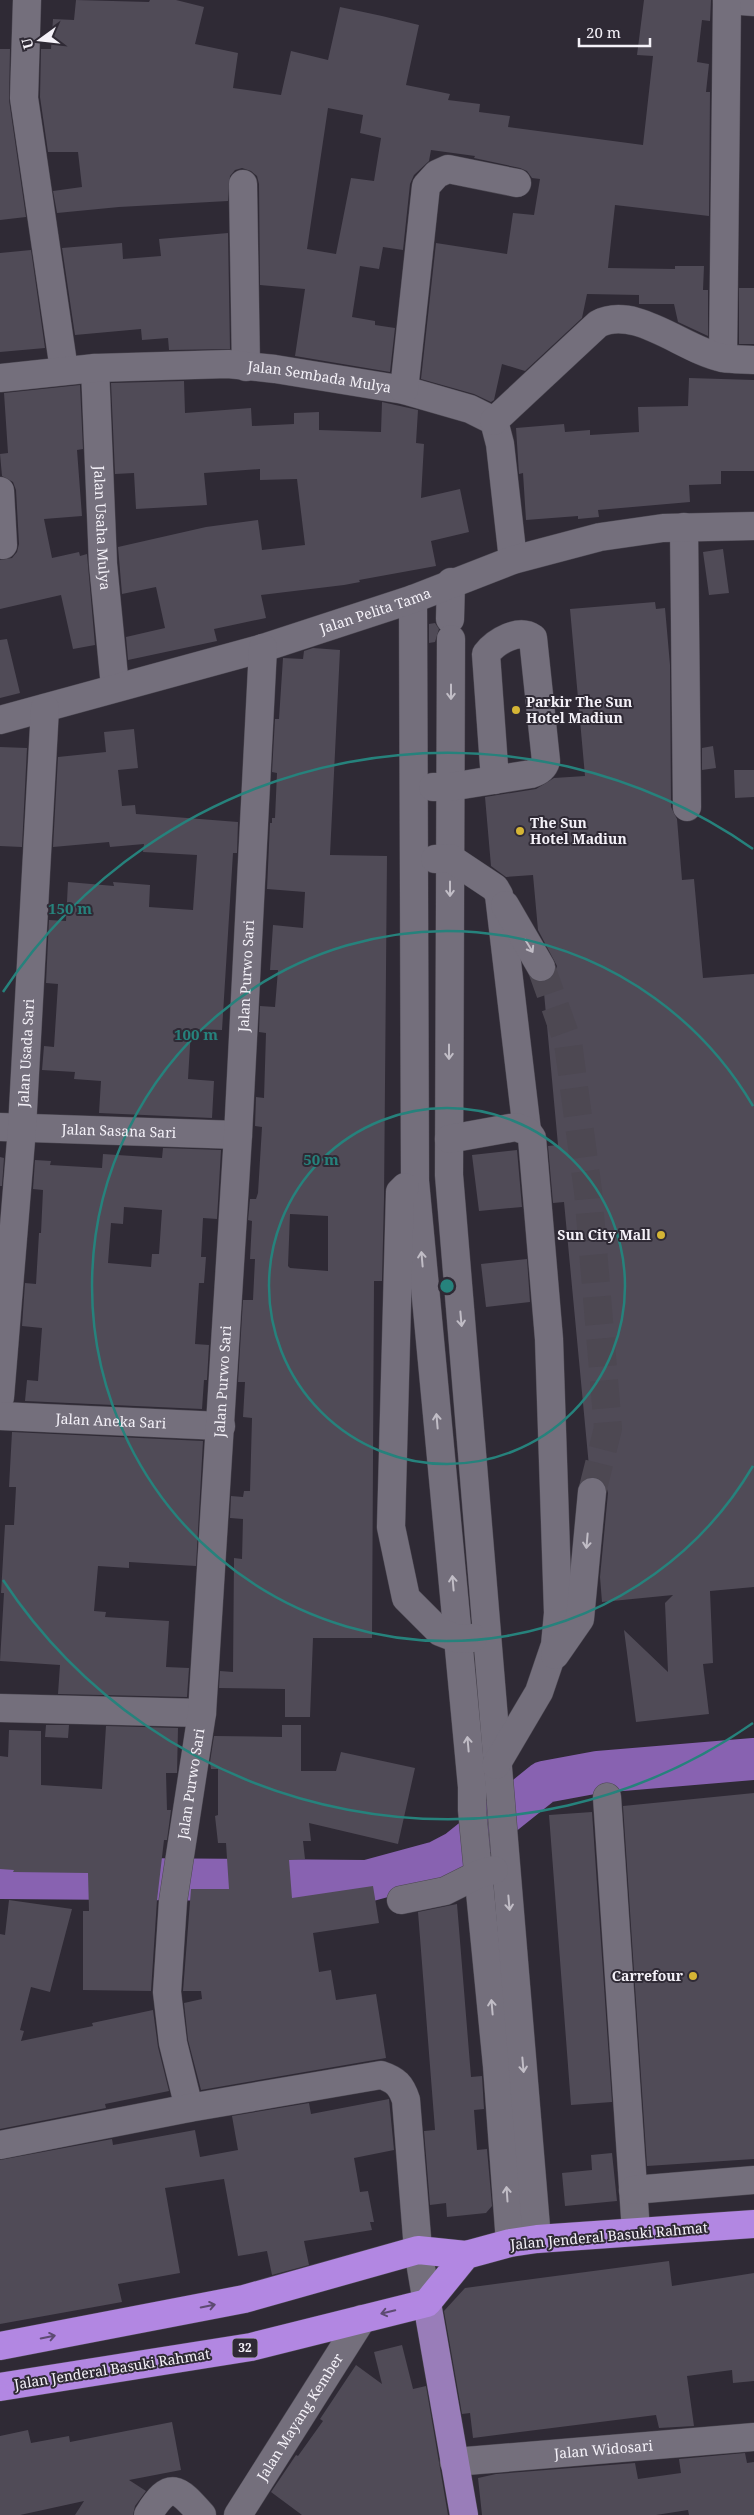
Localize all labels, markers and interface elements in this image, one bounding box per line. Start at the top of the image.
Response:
north arrow [15,15,65,65]
scale bar [579,15,650,47]
text: 20 m [586,22,621,42]
text: U [16,35,37,51]
street label: Jalan Sembada Mulya [246,356,393,397]
street label: Jalan Usaha Mulya [90,464,116,591]
street label: Jalan Pelita Tama [316,583,434,638]
one-way arrow [446,683,456,699]
place label: Parkir The Sun Hotel Madiun [526,692,632,727]
marker: Parkir The Sun Hotel Madiun [510,704,522,716]
place label: The Sun Hotel Madiun [530,813,627,848]
marker: The Sun Hotel Madiun [514,825,526,837]
one-way arrow [445,880,455,897]
text: 150 m [48,898,92,918]
street label: Jalan Purwo Sari [233,919,258,1034]
one-way arrow [524,939,534,954]
street label: Jalan Usada Sari [13,998,38,1109]
text: 100 m [174,1024,218,1044]
one-way arrow [444,1043,454,1059]
street label: Jalan Sasana Sari [60,1119,177,1142]
text: 50 m [303,1149,339,1169]
place label: Sun City Mall [557,1225,651,1244]
marker: Sun City Mall [655,1229,667,1241]
one-way arrow [417,1251,427,1267]
centre of rings [438,1277,456,1295]
one-way arrow [456,1310,465,1326]
street label: Jalan Purwo Sari [209,1324,235,1439]
street label: Jalan Aneka Sari [54,1408,167,1433]
one-way arrow [433,1413,442,1429]
one-way arrow [582,1533,592,1549]
one-way arrow [448,1575,457,1591]
street label: Jalan Purwo Sari [172,1726,209,1842]
one-way arrow [463,1737,472,1753]
one-way arrow [504,1895,513,1911]
place label: Carrefour [612,1966,684,1985]
marker: Carrefour [687,1970,699,1982]
one-way arrow [487,1999,497,2015]
one-way arrow [518,2057,527,2073]
one-way arrow [502,2187,511,2203]
street label: Jalan Jenderal Basuki Rahmat [508,2217,709,2254]
one-way arrow [199,2301,215,2311]
one-way arrow [381,2308,397,2318]
one-way arrow [39,2331,55,2341]
road number: 32 [232,2338,258,2358]
street label: Jalan Jenderal Basuki Rahmat [12,2344,211,2394]
street label: Jalan Mayang Kember [252,2349,347,2485]
street label: Jalan Widosari [552,2435,654,2463]

